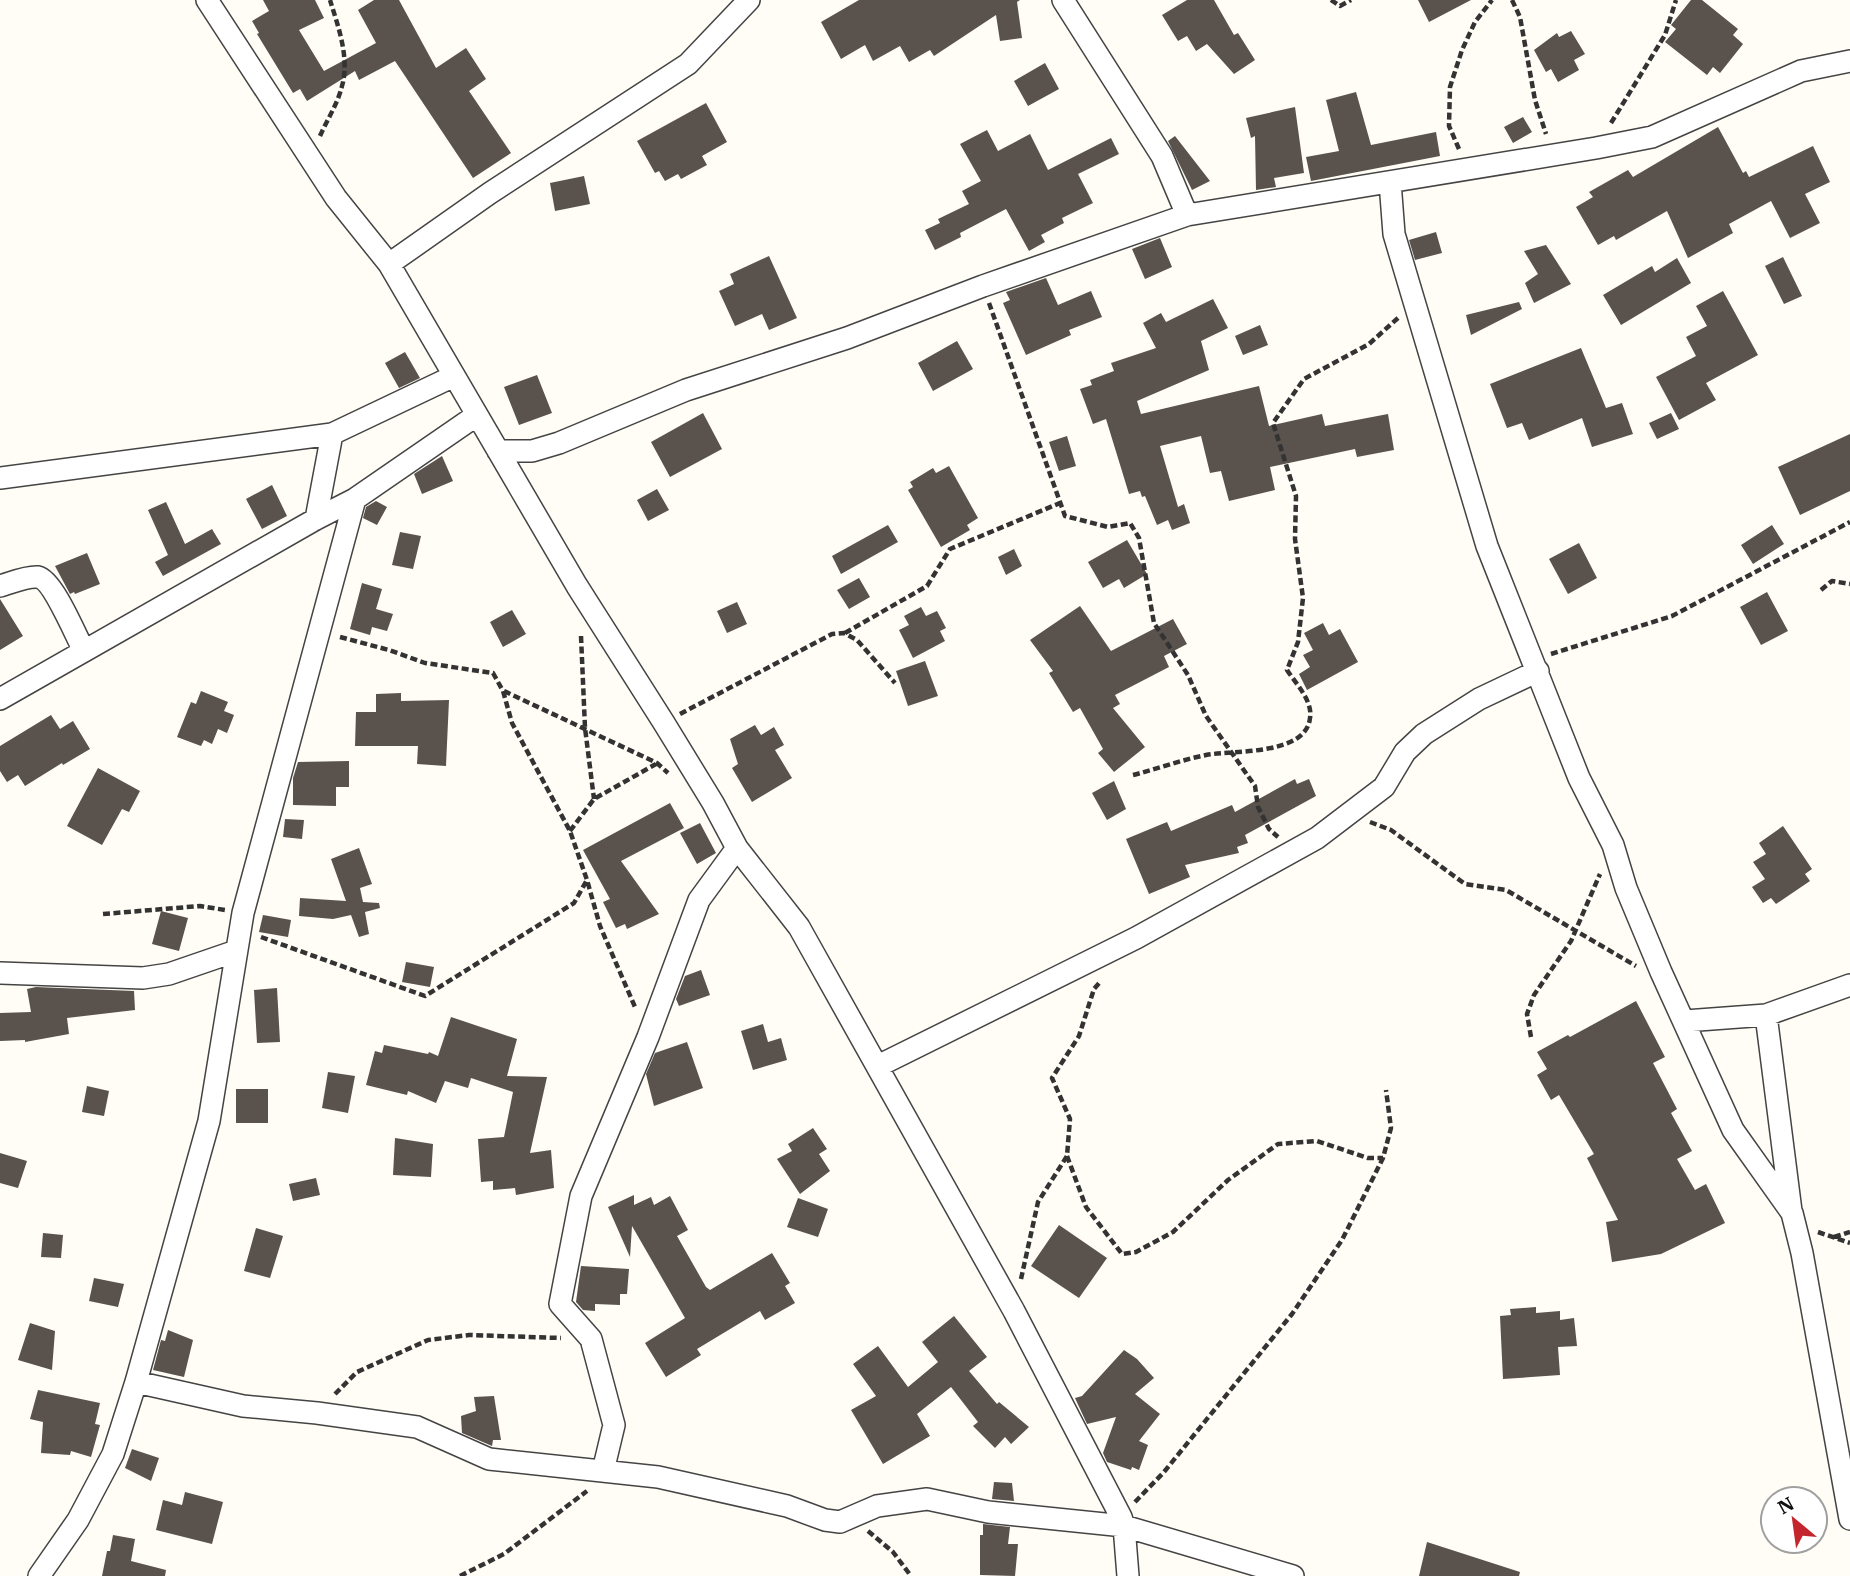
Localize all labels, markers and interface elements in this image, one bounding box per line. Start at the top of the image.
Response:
north arrow [1759,1485,1829,1555]
text: N [1773,1491,1798,1519]

